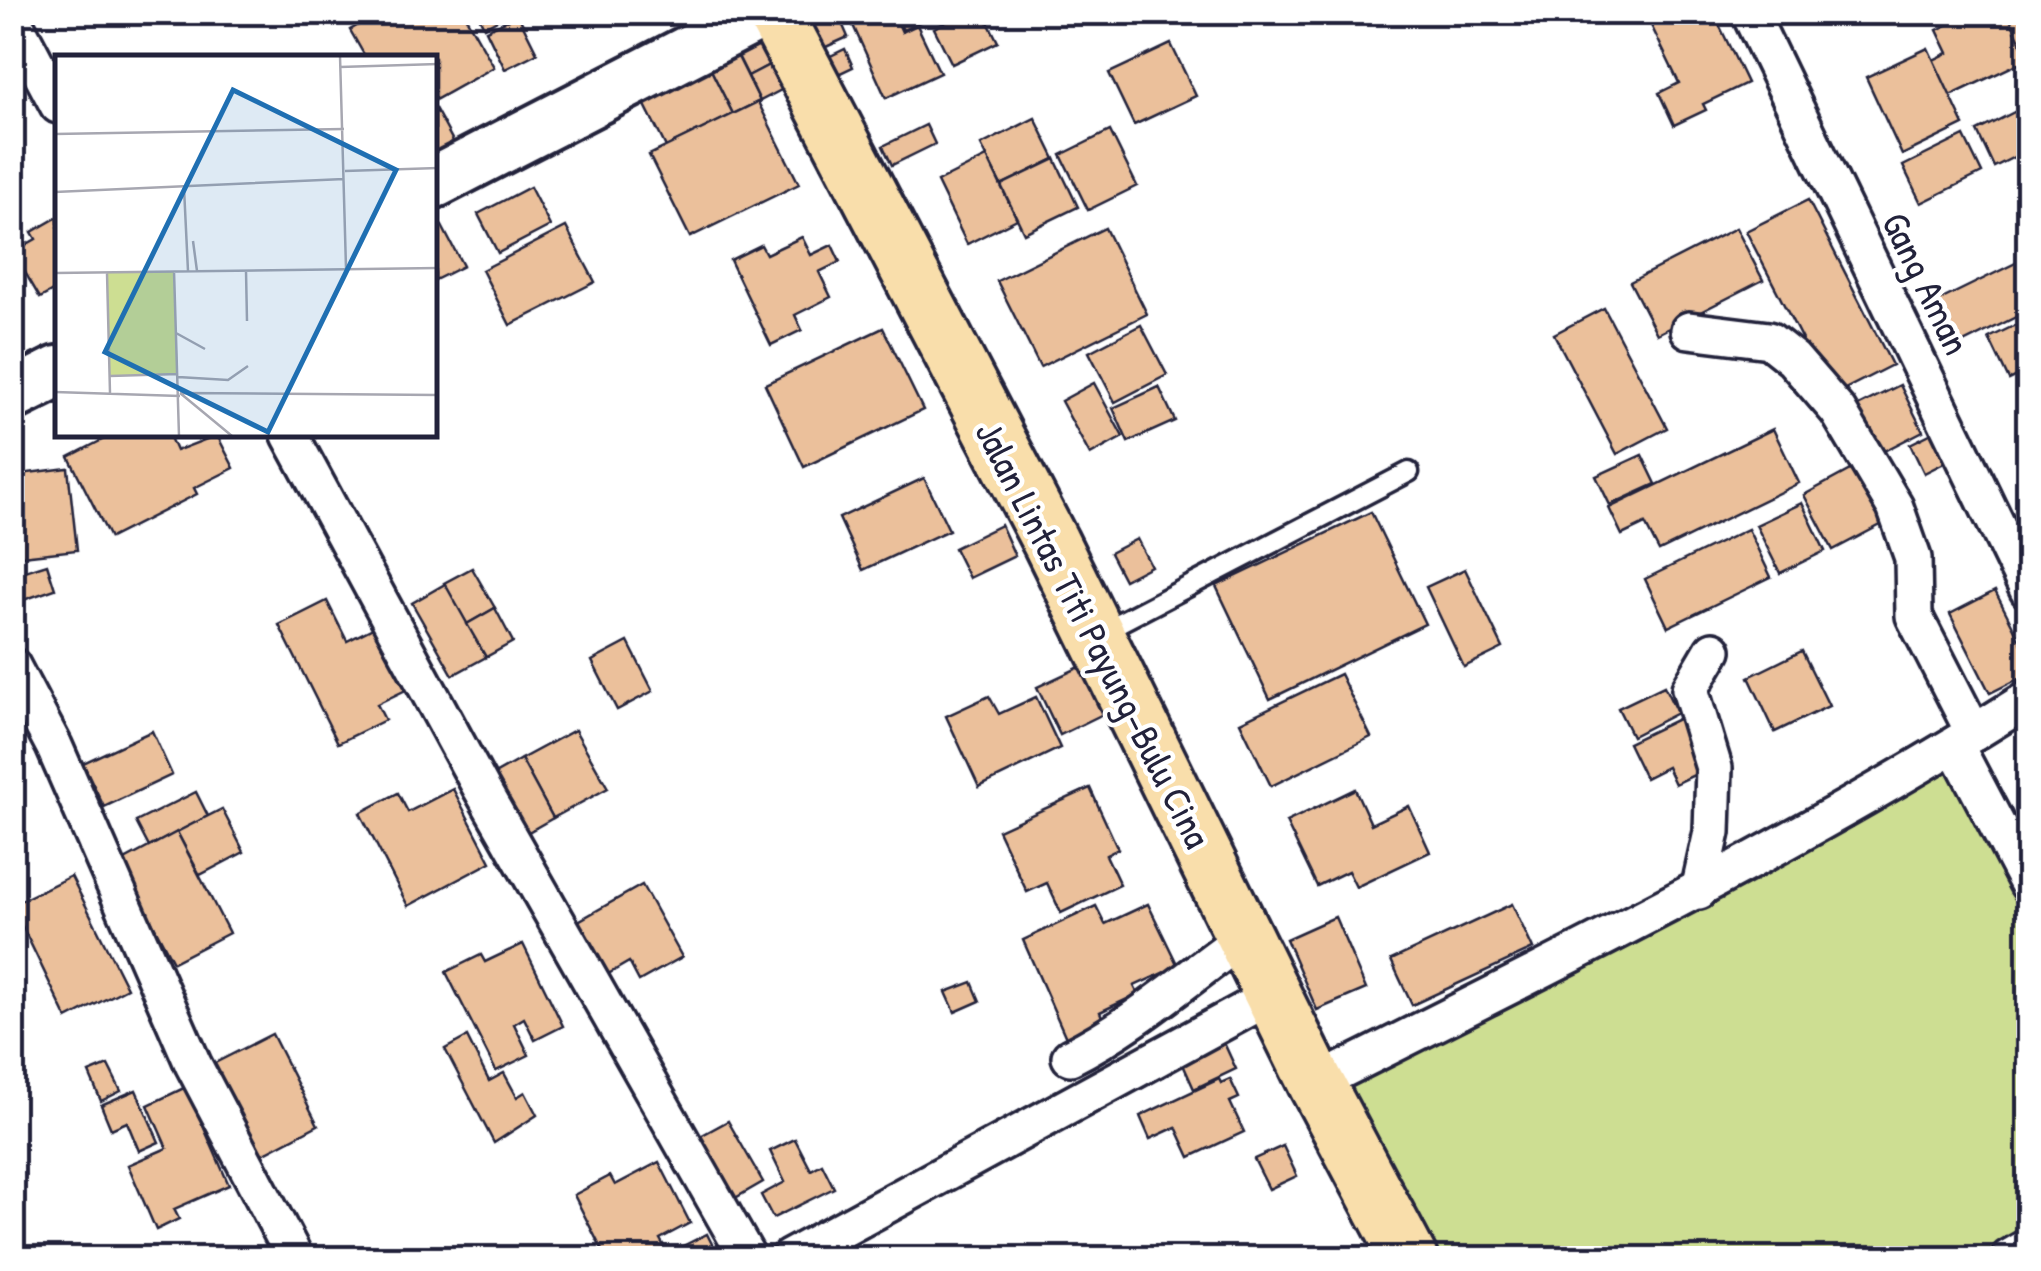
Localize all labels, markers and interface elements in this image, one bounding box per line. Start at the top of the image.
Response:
inset map [55,55,438,438]
street label: Gang Aman [1870,203,1984,363]
street label: Jalan Lintas Titi Payung–Bulu Cina [964,412,1224,856]

